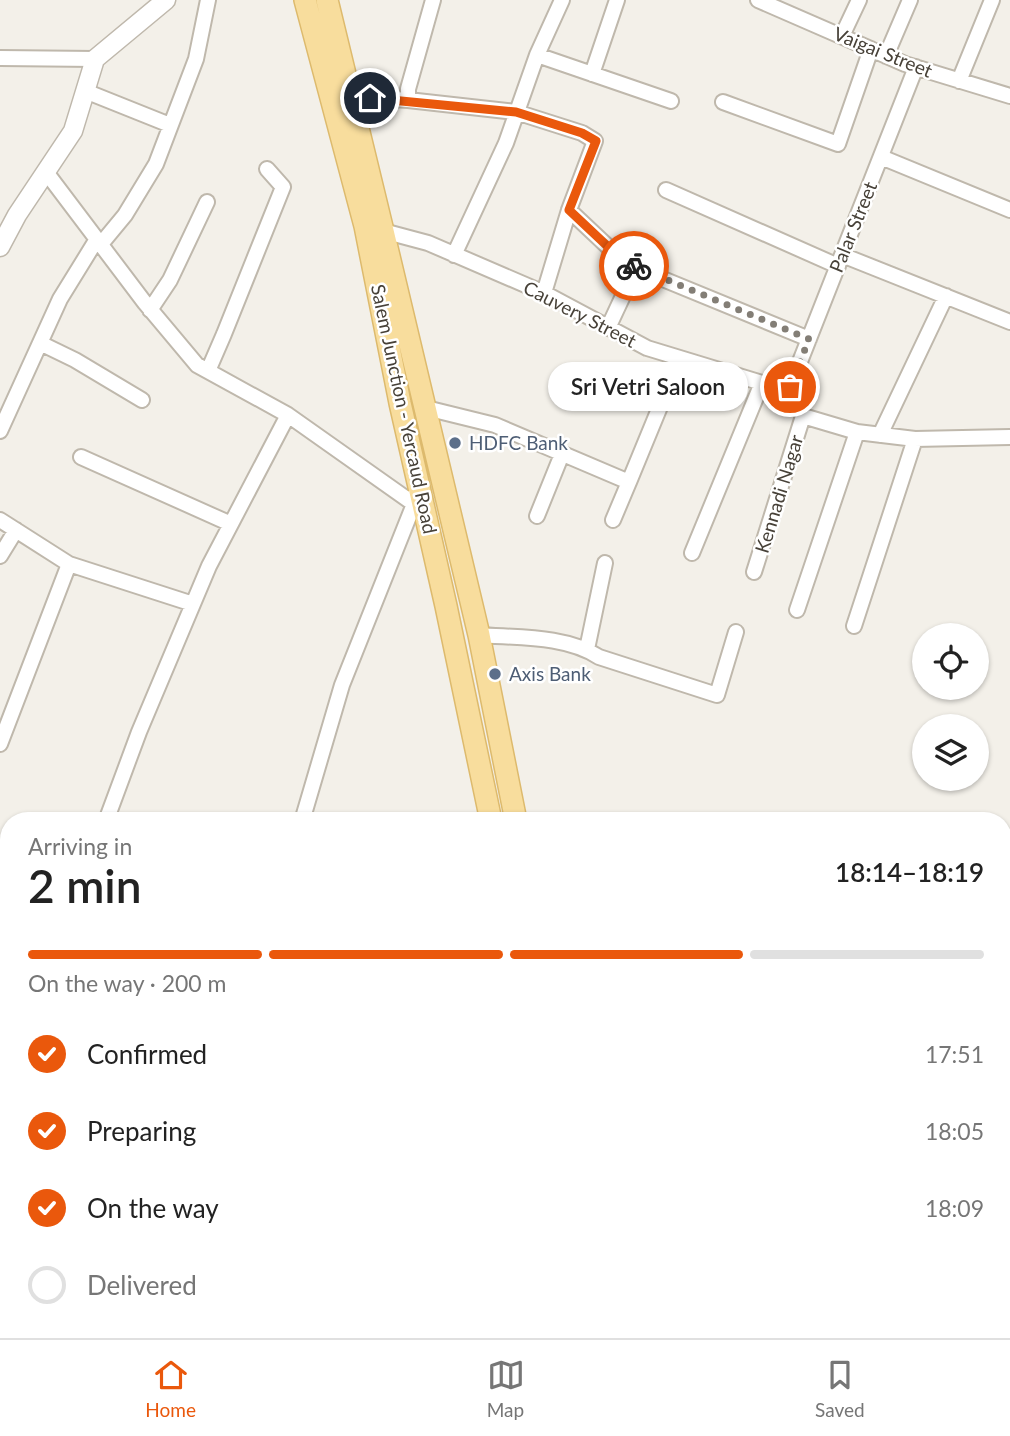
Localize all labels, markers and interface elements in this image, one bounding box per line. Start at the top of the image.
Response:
street label: Vaigai Street [831,21,936,82]
pin [340,68,400,128]
icon: home [351,79,389,117]
street label: Palar Street [824,178,881,276]
courier [599,231,669,301]
icon: bike [615,247,653,285]
street label: Cauvery Street [520,275,641,352]
street label: Salem Junction - Yercaud Road [367,282,442,536]
pin [760,357,820,417]
callout: Sri Vetri Saloon [548,362,748,412]
icon: bag [771,368,809,406]
text: Sri Vetri Saloon [571,372,725,400]
place label: HDFC Bank [469,431,568,454]
street label: Kennadi Nagar [750,432,807,556]
marker: HDFC Bank [447,435,463,451]
map controls [912,623,989,791]
button: locate [912,623,989,700]
place label: Axis Bank [509,662,591,685]
marker: Axis Bank [487,666,503,682]
button: layers [912,714,989,791]
text: Arriving in [28,832,132,860]
text: 18:14–18:19 [835,856,984,888]
text: 2 min [28,858,142,913]
text: On the way · 200 m [28,969,227,997]
icon: check [28,1035,66,1073]
text: Confirmed [87,1038,207,1070]
text: 17:51 [925,1040,984,1068]
icon: check [28,1112,66,1150]
text: Preparing [87,1115,196,1147]
text: 18:05 [925,1117,984,1145]
icon: check [28,1189,66,1227]
text: On the way [87,1192,219,1224]
text: 18:09 [925,1194,984,1222]
text: Delivered [87,1269,197,1301]
tab: Home [145,1356,196,1421]
tab: Map [487,1356,525,1421]
tab: Saved [815,1356,865,1421]

